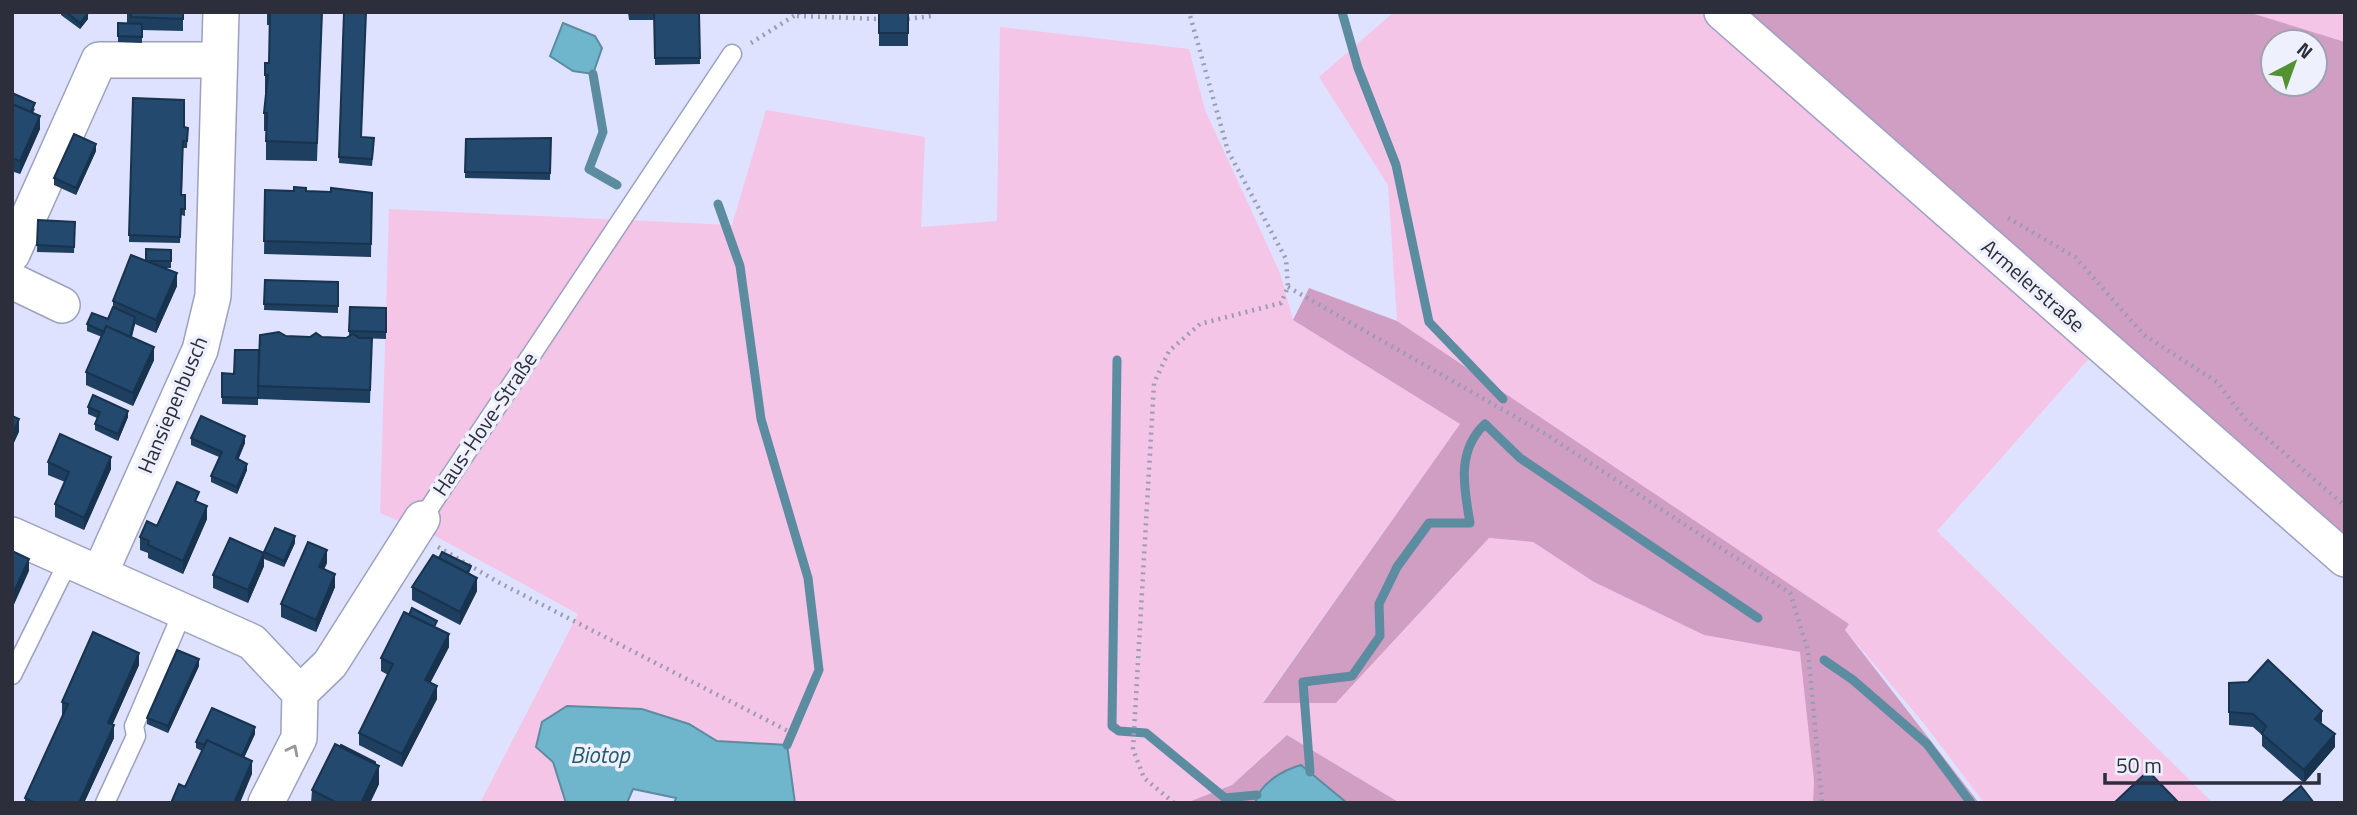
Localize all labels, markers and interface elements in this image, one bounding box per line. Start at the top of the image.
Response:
north arrow [2259,28,2329,98]
text: N [2291,35,2320,65]
street label: Armelerstraße [1975,231,2093,339]
street label: Hansiepenbusch [129,331,215,478]
street label: Haus-Hove-Straße [424,345,544,502]
water label: Biotop [570,737,631,772]
scale bar [2105,742,2318,786]
one-way arrow [284,745,298,758]
text: 50 m [2116,749,2162,781]

